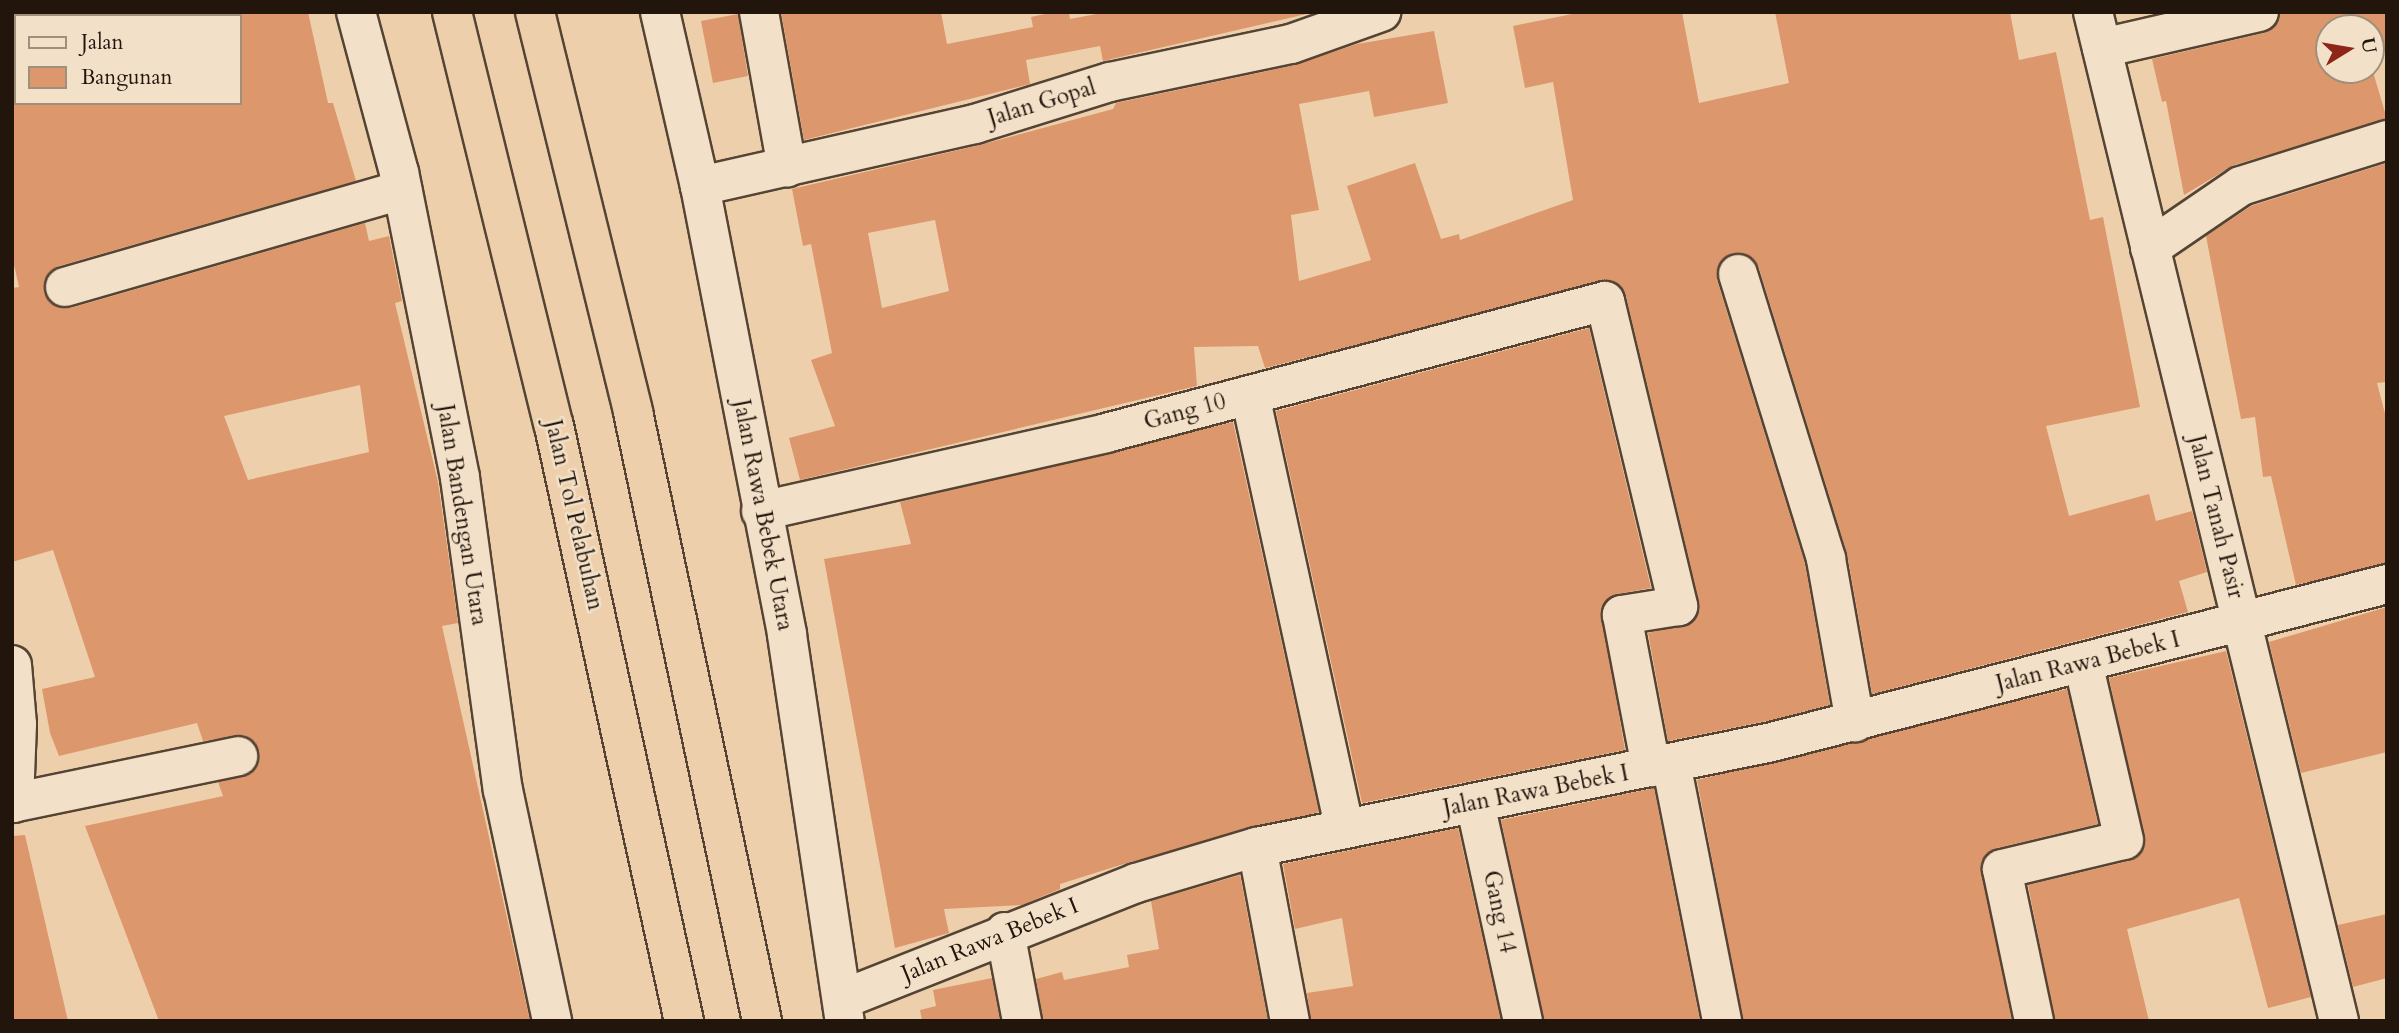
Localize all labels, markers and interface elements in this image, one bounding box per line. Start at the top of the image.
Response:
legend [14,14,242,105]
north arrow [2315,14,2385,84]
text: Jalan [81,28,124,57]
text: U [2354,35,2383,55]
text: Bangunan [81,63,173,92]
street label: Jalan Gopal [985,74,1099,132]
street label: Gang 10 [1141,388,1229,436]
street label: Jalan Rawa Bebek Utara [727,397,799,633]
street label: Jalan Bandengan Utara [431,402,493,628]
street label: Jalan Tol Pelabuhan [539,417,609,613]
street label: Jalan Tanah Pasir [2182,432,2250,602]
street label: Jalan Rawa Bebek I [1993,626,2183,698]
street label: Jalan Rawa Bebek I [1441,759,1631,823]
street label: Gang 14 [1477,868,1521,956]
street label: Jalan Rawa Bebek I [897,892,1083,988]

